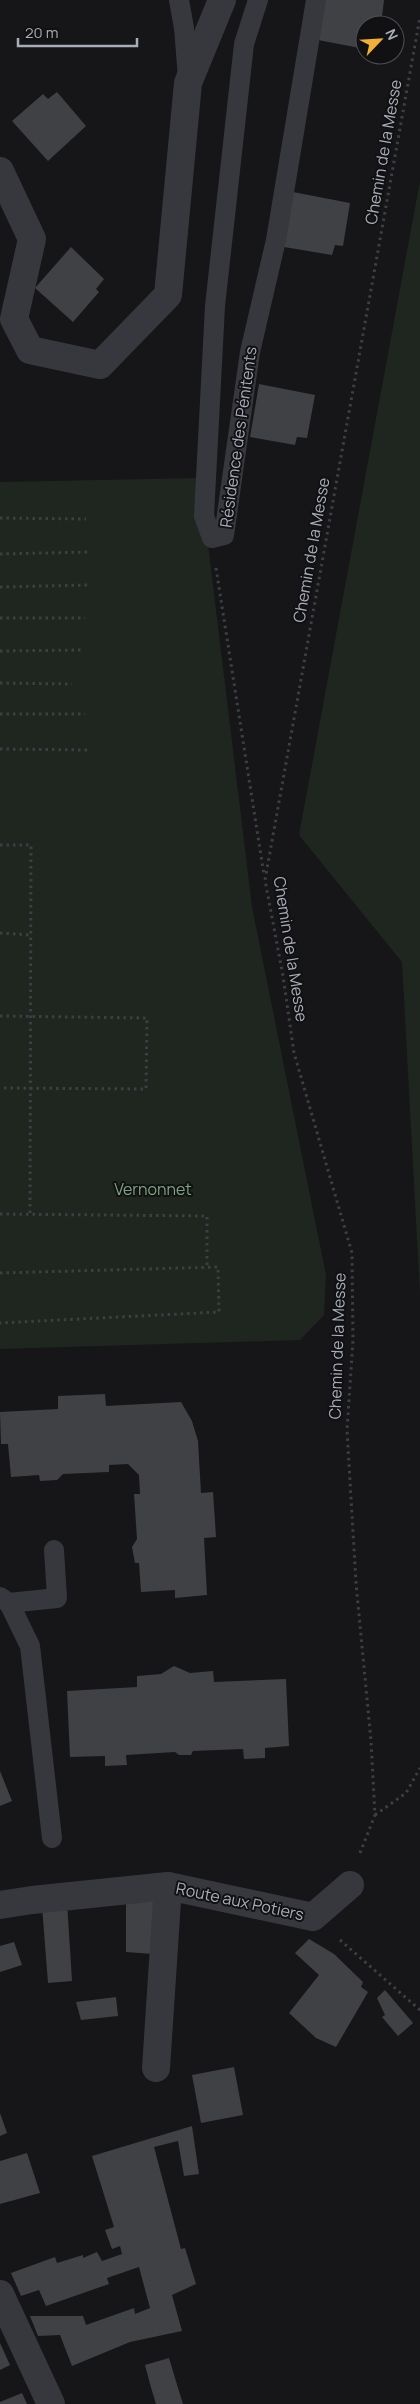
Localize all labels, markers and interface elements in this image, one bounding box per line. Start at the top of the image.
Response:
scale bar [18,15,136,47]
north arrow [355,15,405,65]
text: 20 m [25,22,58,43]
text: N [381,26,403,43]
street label: Chemin de la Messe [359,78,407,226]
street label: Résidence des Pénitents [214,345,262,529]
street label: Chemin de la Messe [287,476,335,624]
street label: Chemin de la Messe [269,875,313,1023]
park label: Vernonnet [114,1178,192,1200]
street label: Chemin de la Messe [323,1272,351,1420]
street label: Route aux Potiers [174,1877,306,1925]

